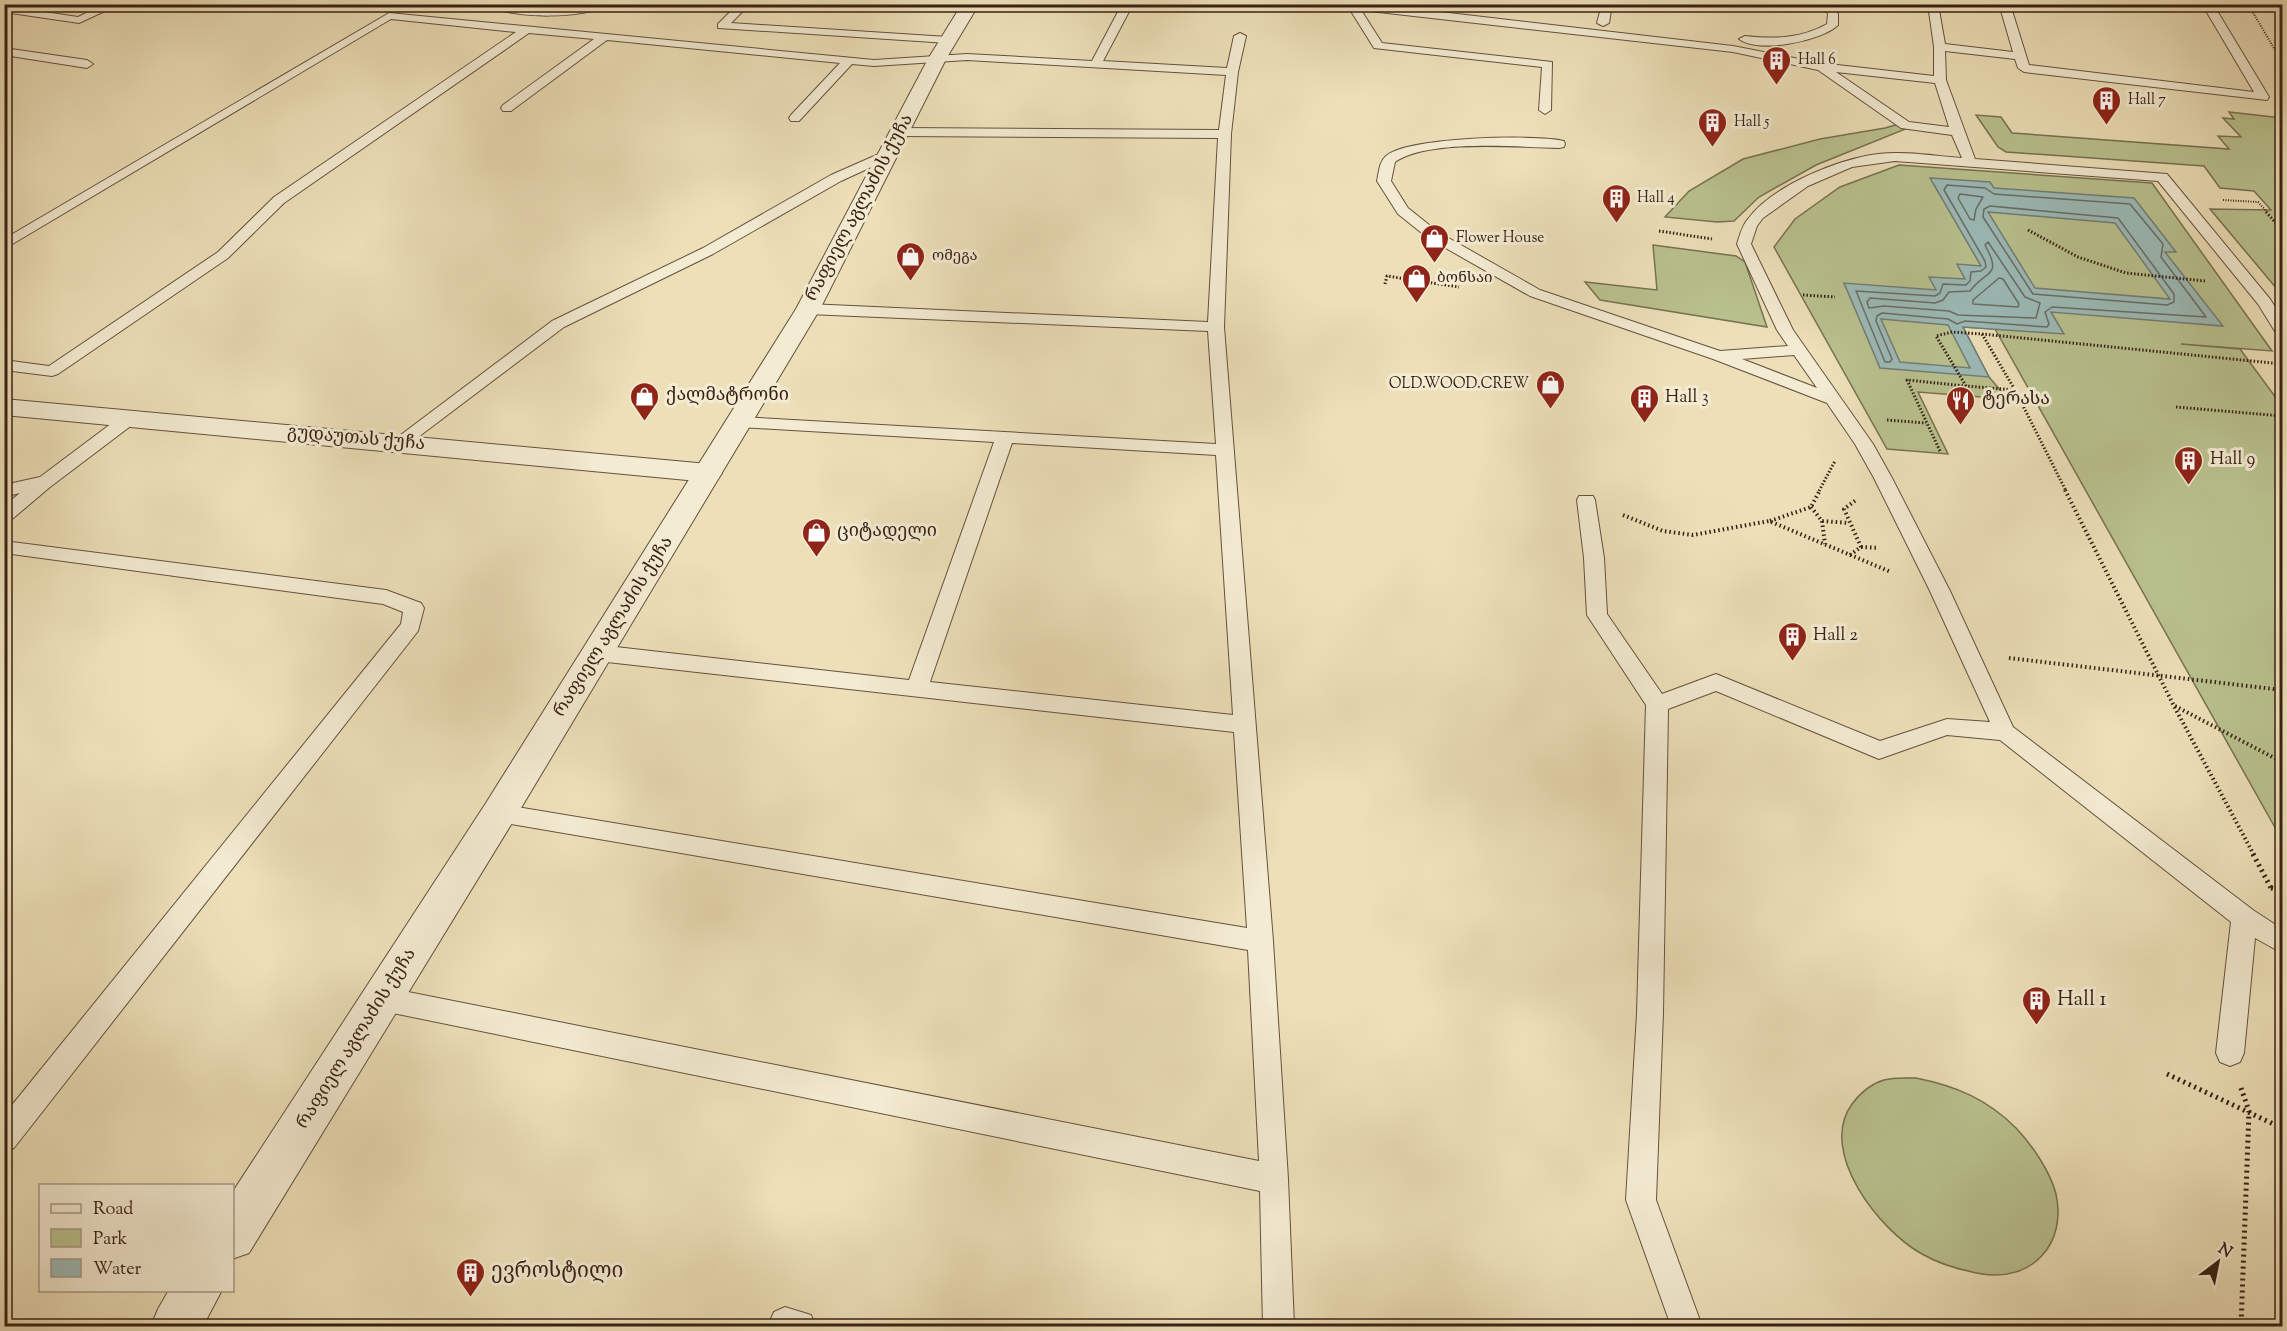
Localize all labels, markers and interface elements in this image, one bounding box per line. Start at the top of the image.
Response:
building icon: Hall 6 [1761,44,1793,86]
place label: Hall 6 [1798,50,1836,71]
building icon: Hall 7 [2091,84,2123,126]
place label: Hall 7 [2128,90,2166,111]
building icon: Hall 5 [1697,106,1729,148]
street label: რაფიელ აგლაძის ქუჩა [800,110,920,306]
place label: Hall 5 [1734,112,1769,133]
building icon: Hall 4 [1600,182,1632,224]
place label: Hall 4 [1637,188,1675,209]
shop icon: Flower House [1419,222,1451,264]
place label: Flower House [1456,228,1544,249]
shop icon: ომეგა [895,240,927,282]
place label: ომეგა [932,246,978,267]
shop icon: ბონსაი [1400,262,1432,304]
place label: ბონსაი [1437,268,1493,289]
shop icon: OLD.WOOD.CREW [1534,368,1566,410]
place label: OLD.WOOD.CREW [1389,374,1529,395]
shop icon: ქალმატრონი [629,380,661,422]
building icon: Hall 3 [1628,382,1660,424]
place label: ქალმატრონი [666,383,789,409]
restaurant icon: ტერასა [1945,384,1977,426]
place label: Hall 3 [1665,385,1709,411]
place label: ტერასა [1982,387,2050,413]
street label: გუდაუთას ქუჩა [286,420,426,458]
building icon: Hall 9 [2173,444,2205,486]
place label: Hall 9 [2210,447,2255,473]
shop icon: ციტადელი [800,516,832,558]
place label: ციტადელი [837,519,937,545]
street label: რაფიელ აგლაძის ქუჩა [548,532,680,722]
building icon: Hall 2 [1776,620,1808,662]
place label: Hall 2 [1813,623,1858,649]
street label: რაფიელ აგლაძის ქუჩა [291,944,423,1134]
building icon: Hall 1 [2020,984,2052,1026]
place label: Hall 1 [2057,985,2107,1015]
legend [39,1184,234,1292]
text: Road [93,1197,133,1223]
text: Park [93,1227,128,1253]
north arrow [2188,1232,2248,1292]
text: N [2213,1238,2236,1265]
building icon: ევროსტილი [454,1256,486,1298]
text: Water [93,1257,142,1283]
place label: ევროსტილი [491,1257,623,1287]

